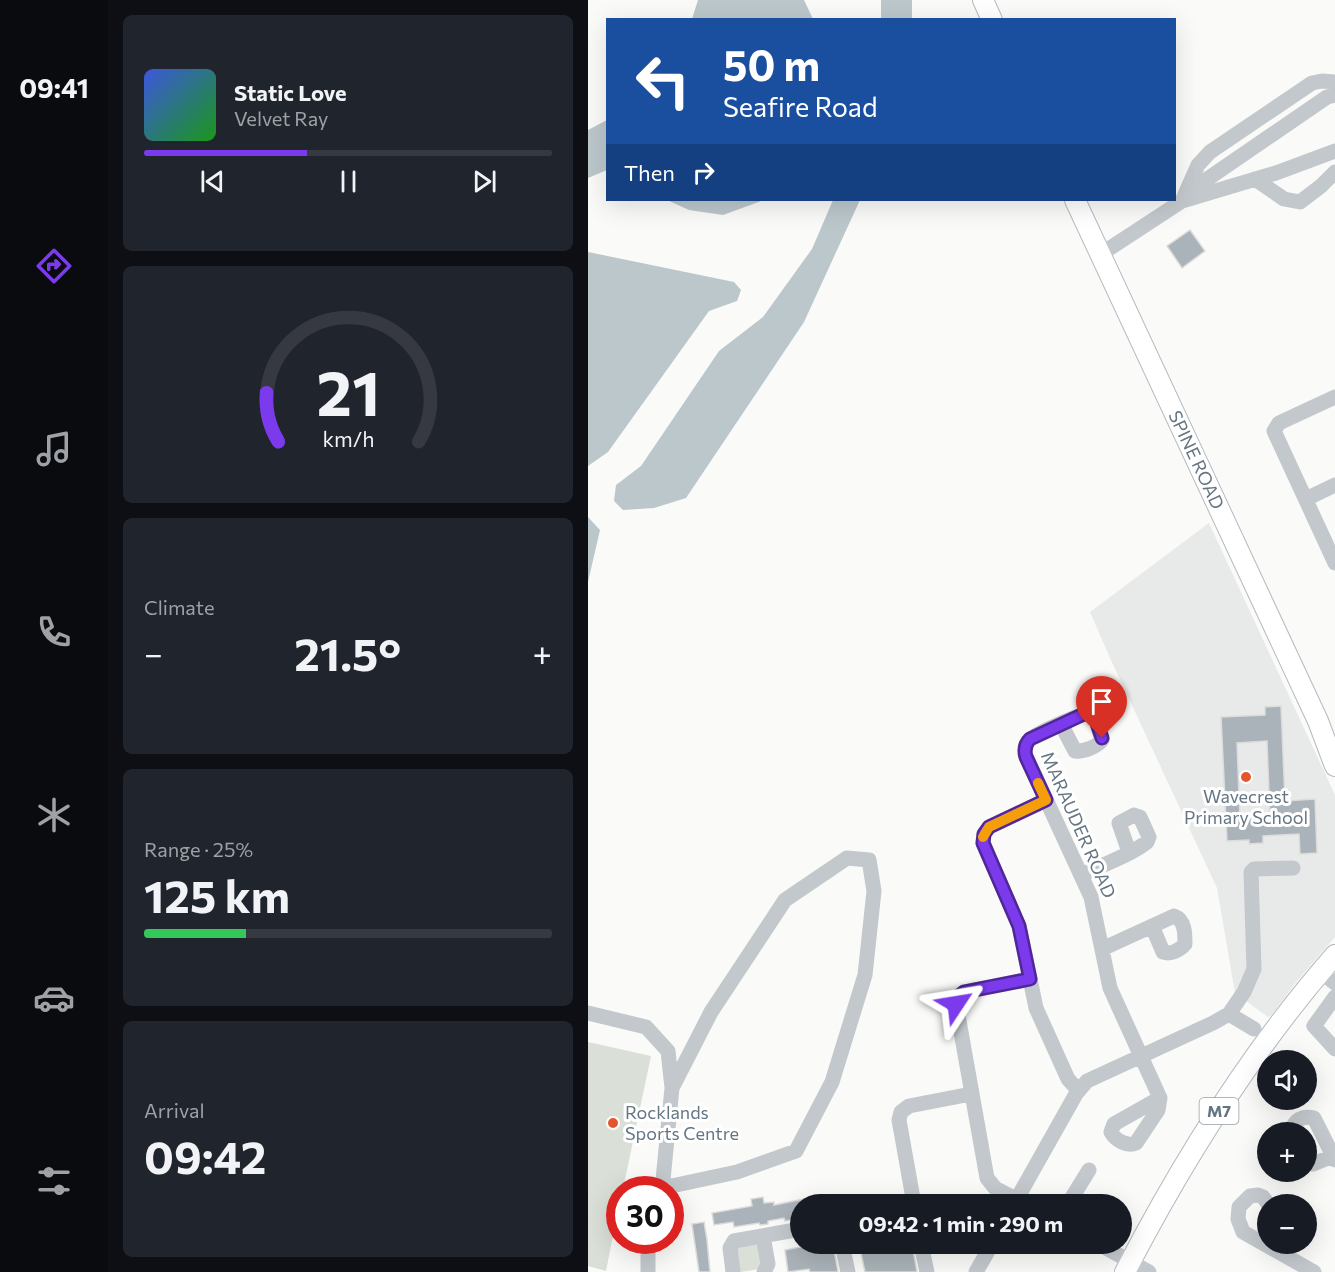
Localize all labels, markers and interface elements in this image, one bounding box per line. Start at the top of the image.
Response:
text: 50 m [723,38,820,90]
icon: left [624,42,702,120]
text: 09:41 [19,71,89,104]
text: Static Love [234,79,347,106]
text: Seafire Road [723,90,878,123]
text: Velvet Ray [234,106,328,130]
icon: right [687,156,720,189]
text: Then [624,159,675,186]
icon: previous [196,165,229,198]
icon: pause [332,165,365,198]
icon: next [468,165,501,198]
icon: directions [33,245,75,287]
text: 21 [316,353,380,429]
street label: SPINE ROAD [1164,407,1229,512]
text: km/h [322,425,374,451]
icon: music [33,428,75,470]
text: Climate [144,595,214,619]
icon: phone [33,611,75,653]
text: 21.5° [294,625,401,680]
text: − [144,632,163,673]
text: + [533,632,552,673]
pin [1076,676,1127,738]
icon: arrive [1085,685,1118,718]
street label: MARAUDER ROAD [1037,748,1121,901]
marker: Wavecrest Primary School [1239,770,1253,784]
place label: Wavecrest Primary School [1184,785,1308,828]
icon: climate [33,794,75,836]
text: Range · 25% [144,837,253,861]
text: 125 km [144,867,290,922]
position arrow [924,972,988,1036]
icon: car [33,977,75,1019]
map controls [1257,1050,1317,1254]
button: sound [1257,1050,1317,1110]
text: Arrival [144,1098,205,1122]
road number: M7 [1200,1098,1238,1124]
place label: Rocklands Sports Centre [625,1101,739,1144]
marker: Rocklands Sports Centre [606,1116,620,1130]
button: + [1257,1122,1317,1182]
text: 09:42 [144,1128,266,1183]
icon: filters [33,1160,75,1202]
speed limit sign: 30 [606,1176,684,1254]
button: − [1257,1194,1317,1254]
text: 09:42 · 1 min · 290 m [859,1210,1063,1237]

